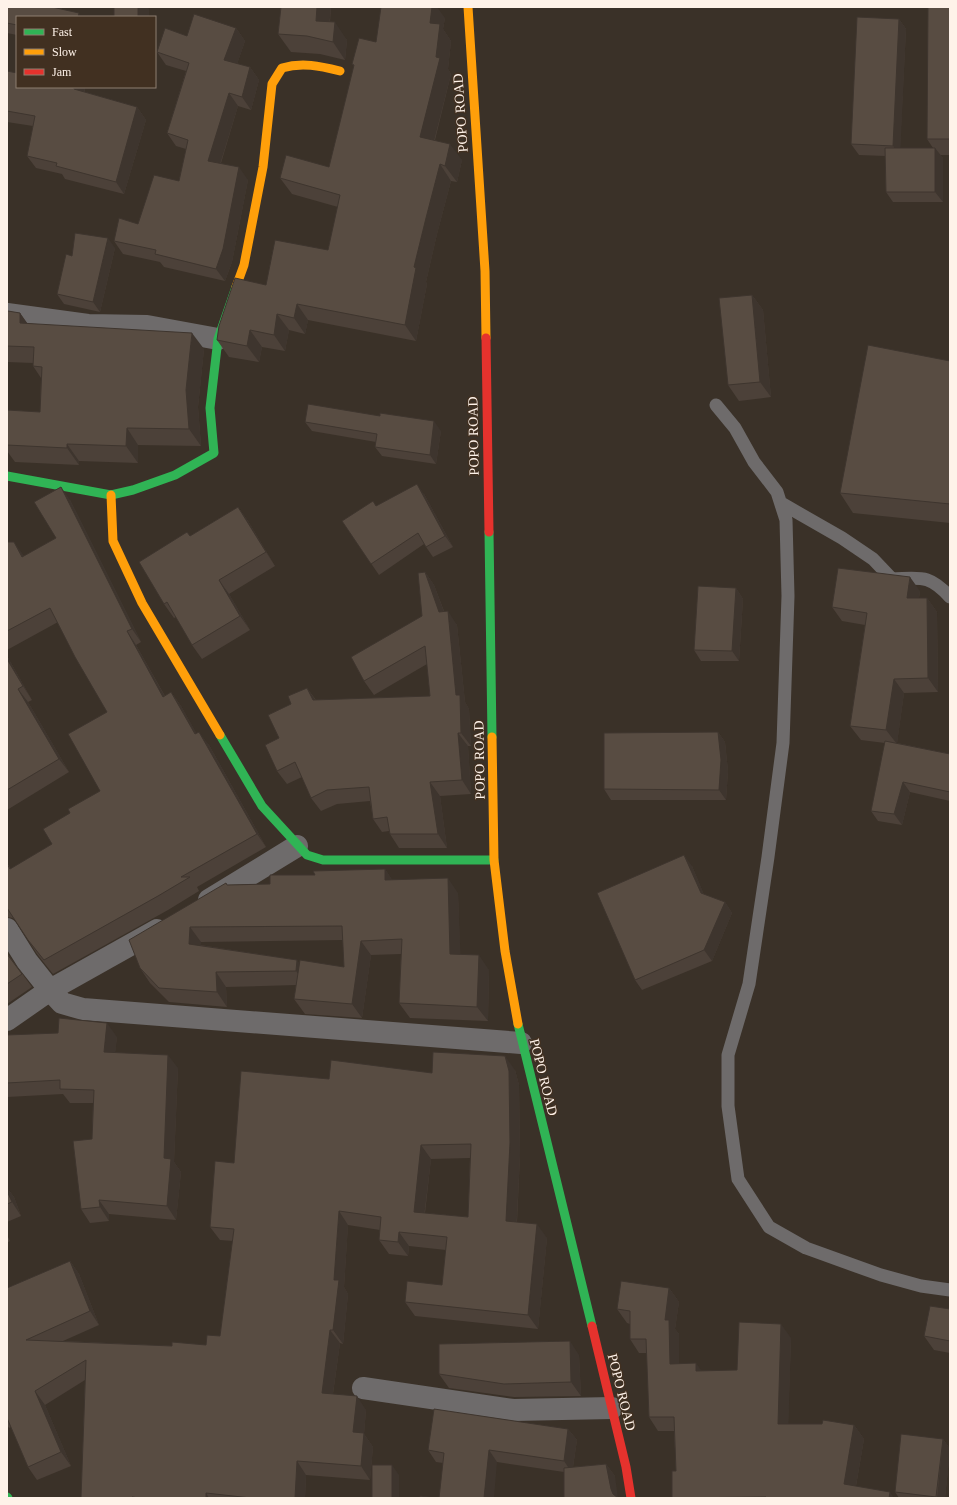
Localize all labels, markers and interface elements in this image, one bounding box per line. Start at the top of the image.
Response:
legend [16,16,156,88]
text: Fast [52,25,73,39]
text: Slow [52,45,77,59]
text: Jam [52,65,72,79]
street label: POPO ROAD [450,73,471,153]
street label: POPO ROAD [465,396,482,476]
street label: POPO ROAD [471,720,488,800]
street label: POPO ROAD [527,1037,560,1117]
street label: POPO ROAD [605,1352,638,1432]

